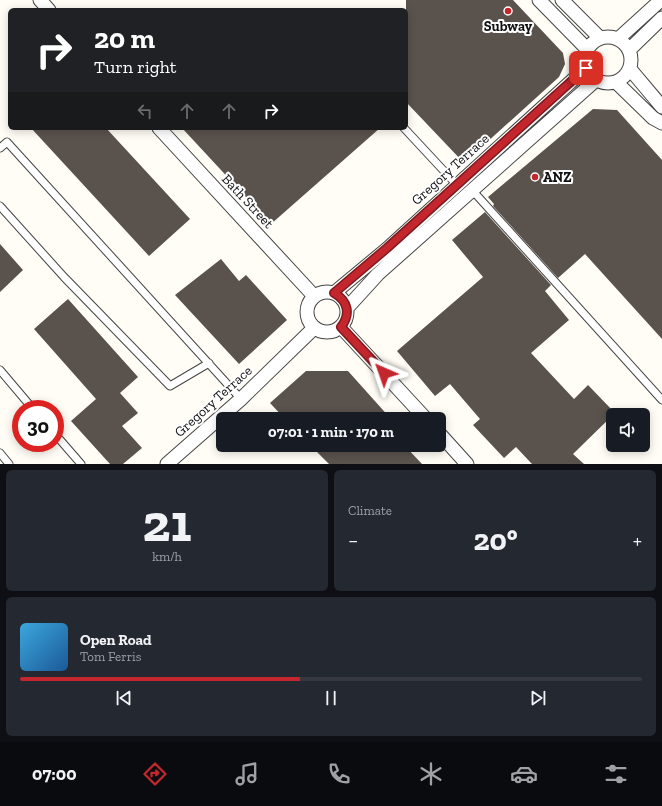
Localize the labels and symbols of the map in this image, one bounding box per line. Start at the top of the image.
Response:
marker: Subway [503,6,513,16]
place label: Subway [484,18,533,35]
pin [569,51,603,85]
street label: Gregory Terrace [408,130,493,209]
place label: ANZ [543,169,572,186]
street label: Bath Street [218,171,278,233]
marker: ANZ [530,172,540,182]
position arrow [363,352,405,394]
street label: Gregory Terrace [171,362,256,441]
speed limit sign: 30 [12,400,64,452]

